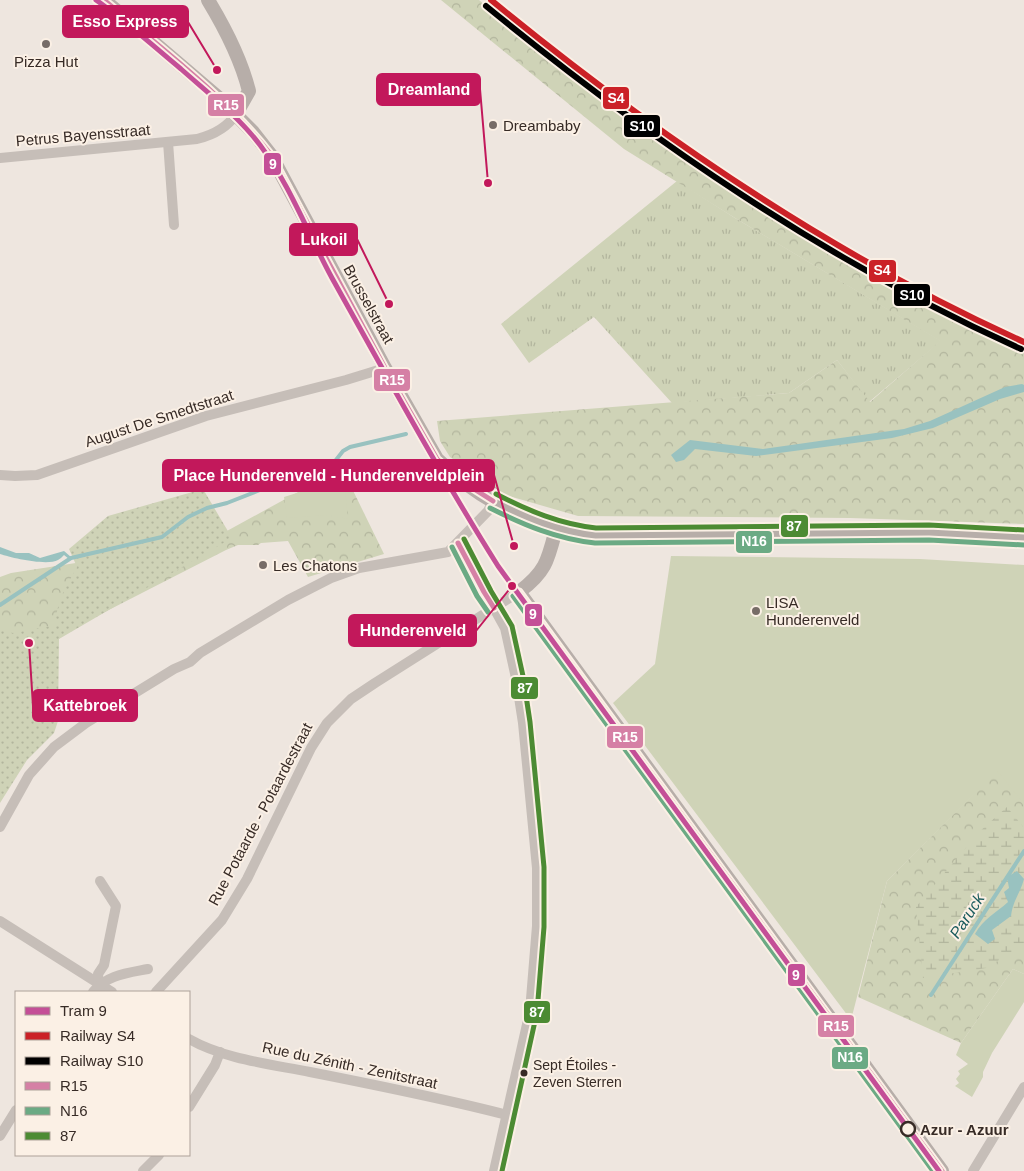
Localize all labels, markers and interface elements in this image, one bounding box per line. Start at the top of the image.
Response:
callout: Esso Express [63,6,188,37]
text: Esso Express [73,13,178,30]
marker: Pizza Hut [40,38,52,50]
place label: Pizza Hut [14,53,79,70]
callout: Dreamland [377,74,480,105]
text: Dreamland [388,81,470,98]
line badge: S4 [602,86,630,110]
text: S4 [607,90,625,106]
line badge: R15 [207,93,245,117]
text: R15 [213,97,239,113]
line badge: S10 [623,114,661,138]
place label: Dreambaby [503,117,581,134]
text: S10 [630,118,655,134]
marker: Dreambaby [487,119,499,131]
street label: Petrus Bayensstraat [15,121,152,149]
line badge: 9 [263,152,282,176]
text: 9 [269,156,277,172]
callout: Lukoil [290,224,357,255]
text: Lukoil [300,231,348,248]
line badge: S4 [868,259,897,283]
street label: Brusselstraat [340,262,398,347]
text: S4 [873,262,891,278]
line badge: S10 [893,283,931,307]
text: S10 [900,287,925,303]
line badge: R15 [373,368,411,392]
text: R15 [379,372,405,388]
street label: August De Smedtstraat [83,386,236,450]
callout: Place Hunderenveld - Hunderenveldplein [163,460,494,491]
text: Place Hunderenveld - Hunderenveldplein [173,467,485,484]
line badge: 87 [780,514,809,538]
text: 87 [786,518,802,534]
line badge: N16 [735,530,773,554]
text: N16 [741,533,767,549]
place label: Les Chatons [273,557,357,574]
marker: Les Chatons [257,559,269,571]
place label: LISA Hunderenveld [766,594,859,628]
line badge: 9 [524,603,543,627]
marker: LISA Hunderenveld [750,605,762,617]
text: 9 [529,606,537,622]
callout: Hunderenveld [349,615,476,646]
text: Hunderenveld [360,622,466,639]
line badge: 87 [510,676,539,700]
text: 87 [517,680,533,696]
callout: Kattebroek [33,690,137,721]
text: Kattebroek [43,697,127,714]
street label: Rue Potaarde - Potaardestraat [205,719,316,908]
line badge: R15 [606,725,644,749]
text: R15 [612,729,638,745]
water label: Paruck [946,890,988,942]
line badge: 9 [787,963,806,987]
text: 9 [792,967,800,983]
legend [15,991,190,1156]
line badge: 87 [523,1000,551,1024]
text: Tram 9 [60,1002,107,1019]
text: 87 [529,1004,545,1020]
line badge: R15 [817,1014,855,1038]
text: R15 [823,1018,849,1034]
text: Railway S4 [60,1027,135,1044]
street label: Rue du Zénith - Zenitstraat [261,1038,440,1092]
line badge: N16 [831,1046,869,1070]
text: N16 [837,1049,863,1065]
text: Railway S10 [60,1052,143,1069]
place label: Sept Étoiles - Zeven Sterren [533,1057,622,1090]
marker: Sept Étoiles - Zeven Sterren [519,1068,529,1078]
text: R15 [60,1077,88,1094]
text: N16 [60,1102,88,1119]
marker: Azur - Azuur [900,1121,916,1137]
place label: Azur - Azuur [920,1121,1009,1138]
text: 87 [60,1127,77,1144]

